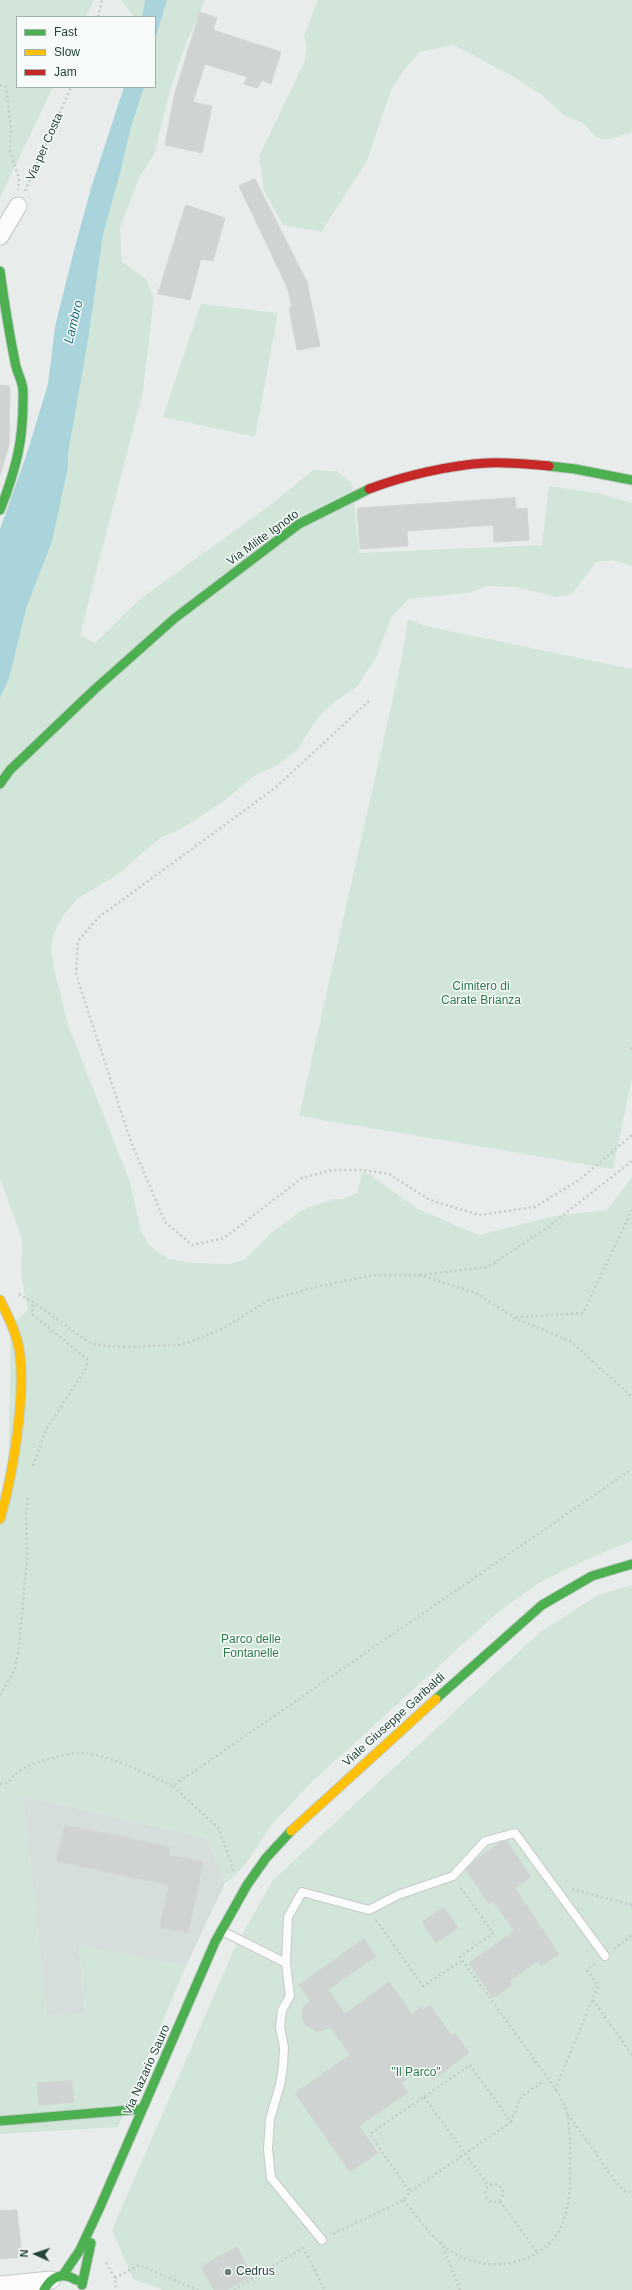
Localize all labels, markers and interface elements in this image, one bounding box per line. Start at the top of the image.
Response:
legend [16,16,156,88]
text: Fast [54,25,77,39]
text: Slow [54,45,80,59]
text: Jam [54,65,77,79]
street label: Via per Costa [24,111,66,183]
water label: Lambro [61,299,87,345]
street label: Via Milite Ignoto [224,507,302,569]
park label: Cimitero di Carate Brianza [441,980,521,1008]
park label: Parco delle Fontanelle [221,1633,281,1661]
street label: Viale Giuseppe Garibaldi [340,1670,448,1770]
street label: Via Nazario Sauro [121,2023,173,2117]
park label: "Il Parco" [391,2066,441,2080]
north arrow [16,2234,56,2274]
text: N [18,2249,30,2258]
place label: Cedrus [236,2265,275,2279]
marker: Cedrus [223,2267,233,2277]

